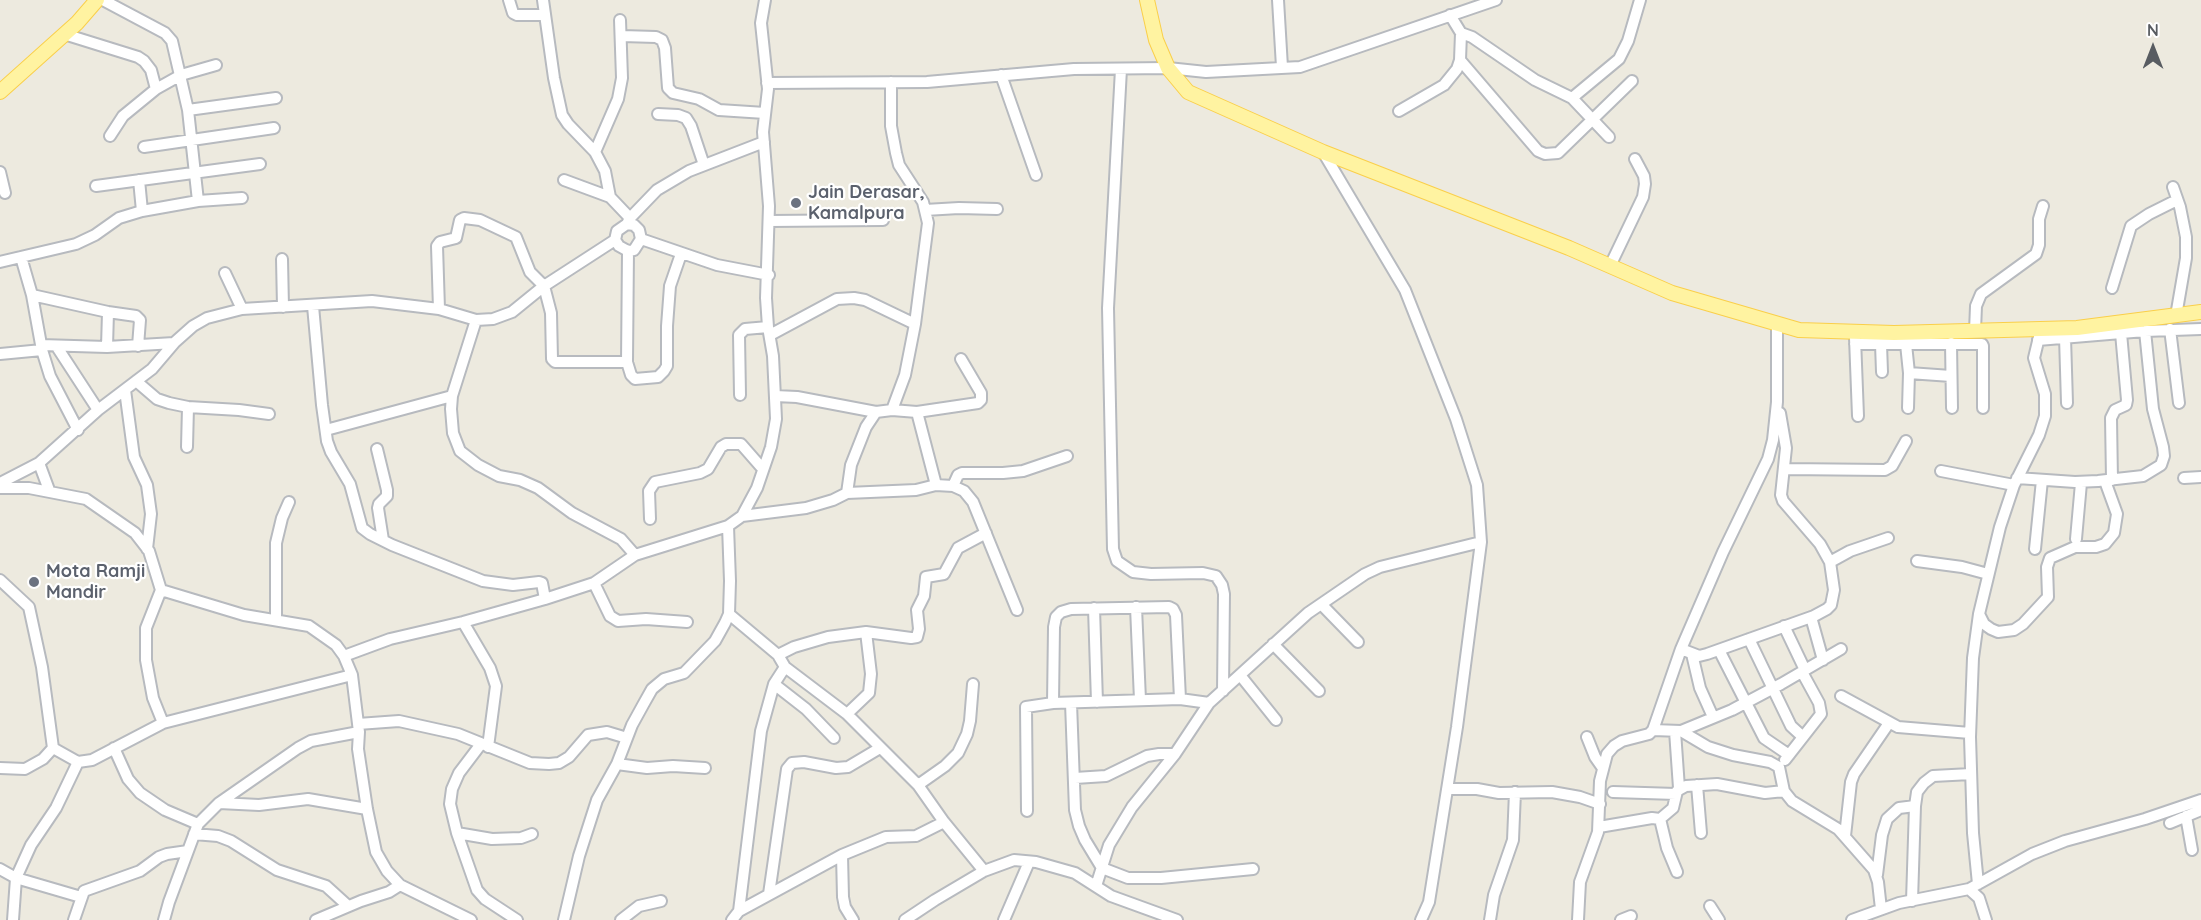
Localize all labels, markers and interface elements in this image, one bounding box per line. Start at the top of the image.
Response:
north arrow [2123,18,2183,78]
text: N [2147,20,2159,40]
place label: Jain Derasar, Kamalpura [808,182,925,224]
marker: Jain Derasar, Kamalpura [789,196,803,210]
place label: Mota Ramji Mandir [46,561,145,604]
marker: Mota Ramji Mandir [27,575,41,589]

